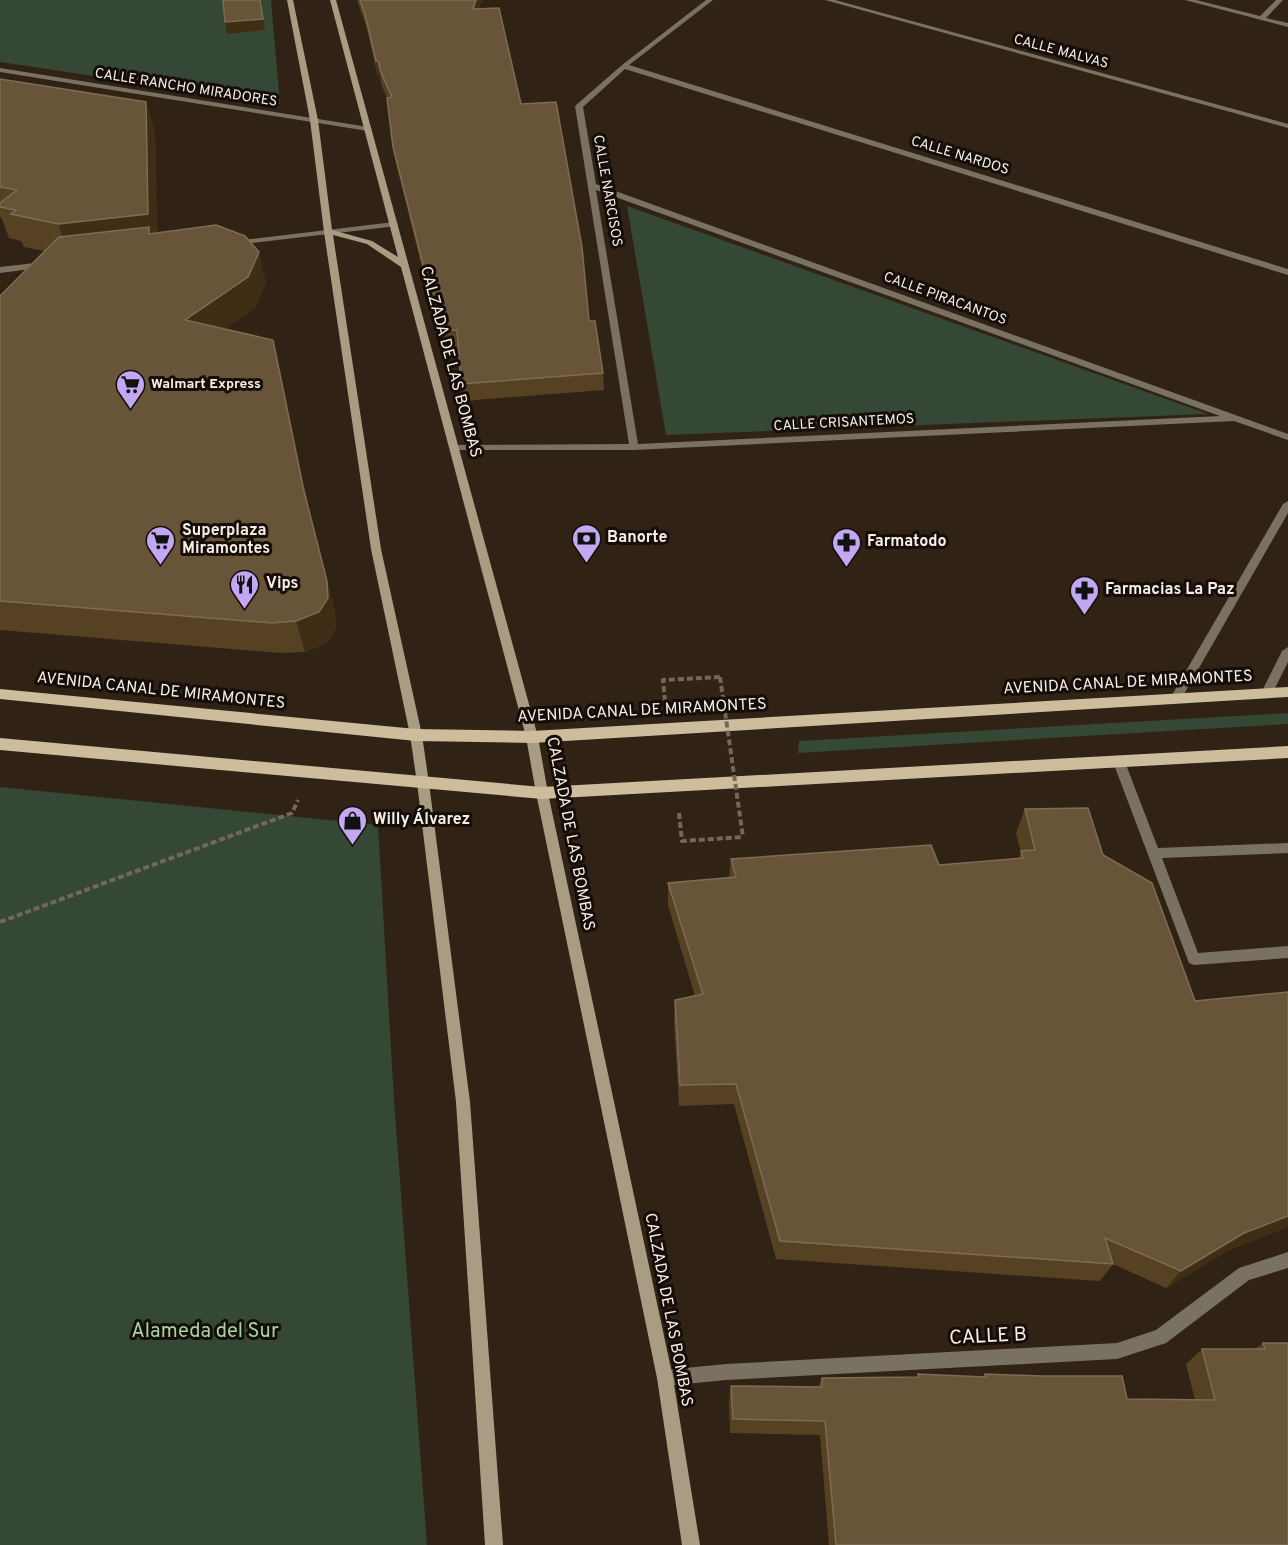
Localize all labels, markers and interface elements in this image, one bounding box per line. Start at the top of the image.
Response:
street label: CALLE MALVAS [1012,31,1110,73]
street label: CALLE RANCHO MIRADORES [94,65,278,111]
street label: CALLE NARDOS [909,133,1011,179]
street label: CALLE NARCISOS [589,134,625,248]
street label: CALZADA DE LAS BOMBAS [415,264,485,460]
street label: CALLE PIRACANTOS [881,269,1009,329]
supermarket icon: Walmart Express [114,368,146,410]
place label: Walmart Express [151,376,261,393]
street label: CALLE CRISANTEMOS [773,411,915,435]
place label: Superplaza Miramontes [182,521,270,559]
bank icon: Banorte [570,522,602,564]
supermarket icon: Superplaza Miramontes [145,524,177,566]
pharmacy icon: Farmatodo [830,526,862,568]
place label: Banorte [607,528,668,548]
place label: Farmatodo [867,532,947,552]
restaurant icon: Vips [229,568,261,610]
place label: Vips [266,574,299,594]
pharmacy icon: Farmacias La Paz [1068,574,1100,616]
place label: Farmacias La Paz [1105,580,1235,600]
street label: AVENIDA CANAL DE MIRAMONTES [1003,666,1253,700]
street label: AVENIDA CANAL DE MIRAMONTES [36,668,286,714]
street label: AVENIDA CANAL DE MIRAMONTES [517,694,767,728]
street label: CALZADA DE LAS BOMBAS [541,735,599,933]
shop icon: Willy Álvarez [336,804,368,846]
place label: Willy Álvarez [373,808,470,830]
street label: CALZADA DE LAS BOMBAS [639,1211,697,1409]
park label: Alameda del Sur [131,1319,279,1345]
street label: CALLE B [948,1322,1028,1352]

